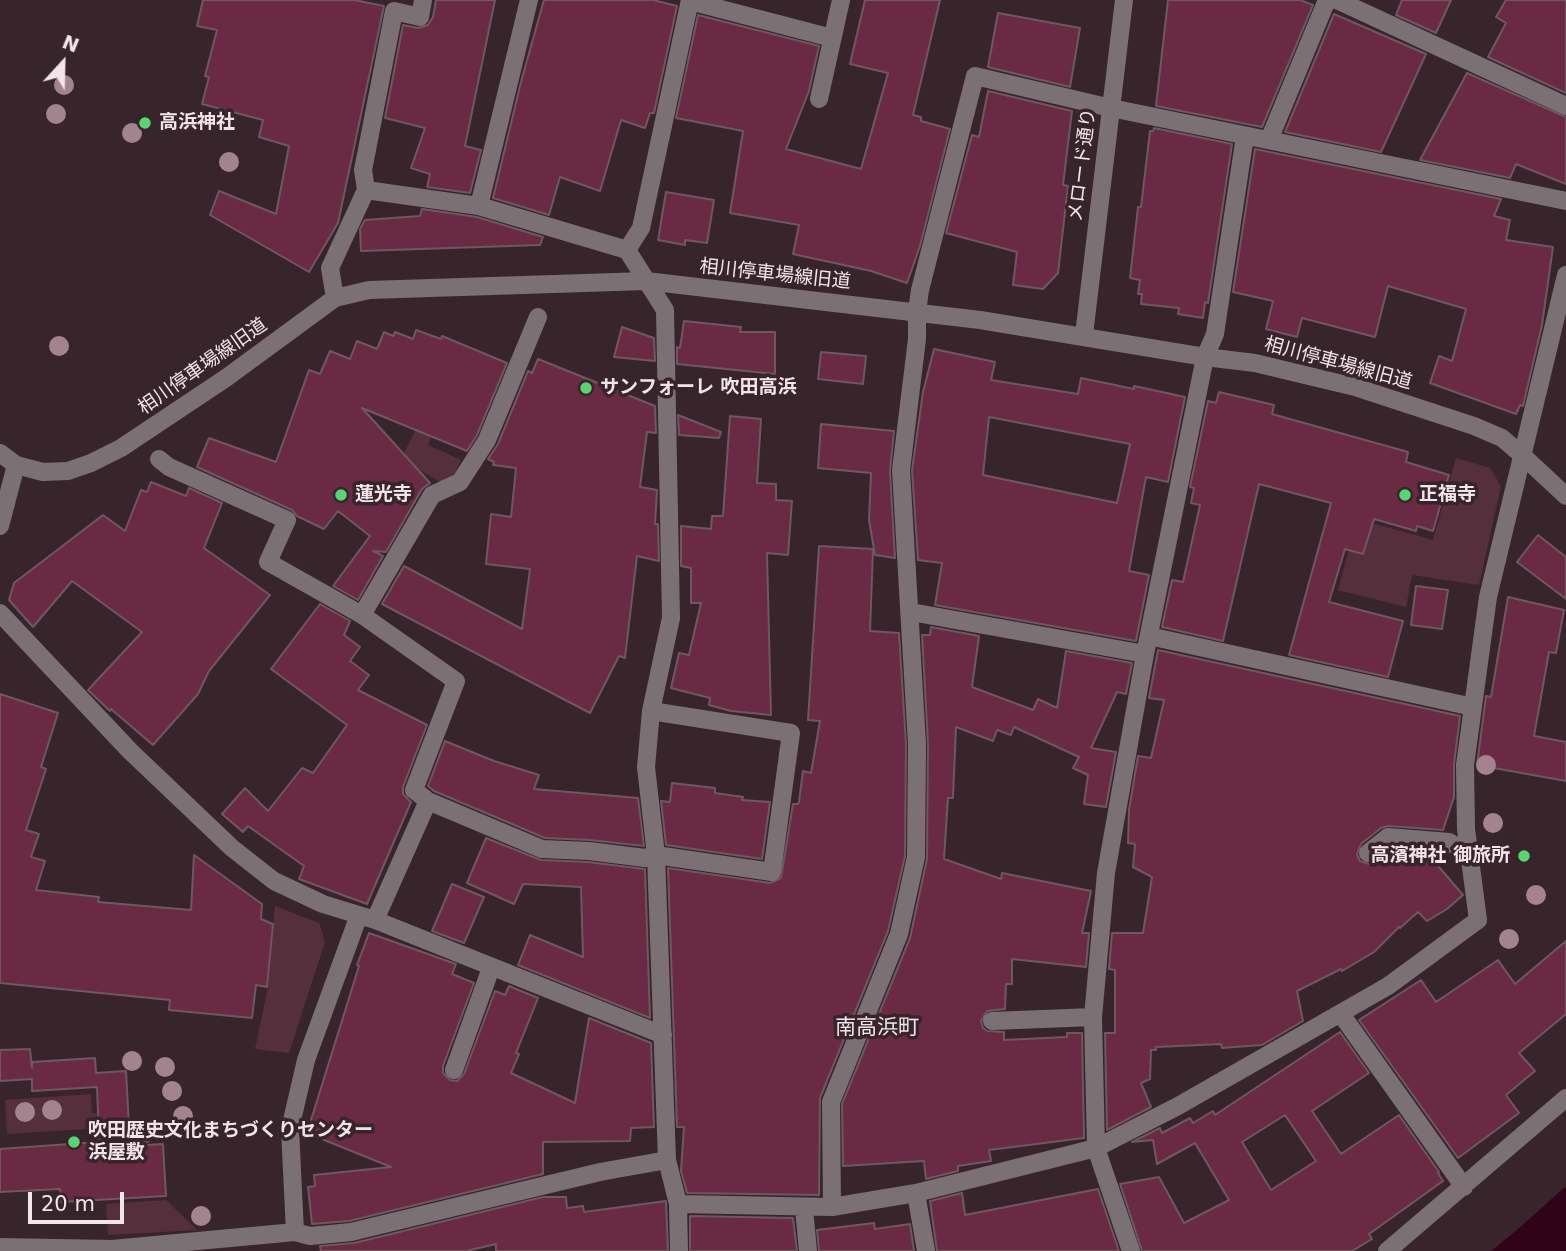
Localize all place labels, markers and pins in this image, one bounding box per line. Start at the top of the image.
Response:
place label: 高浜神社 [159,112,235,134]
marker: 高浜神社 [137,115,153,131]
place label: サンフォーレ 吹田高浜 [600,377,797,399]
marker: サンフォーレ 吹田高浜 [578,380,594,396]
place label: 蓮光寺 [355,484,412,506]
place label: 正福寺 [1419,484,1476,506]
marker: 蓮光寺 [333,487,349,503]
marker: 正福寺 [1397,487,1413,503]
place label: 高濱神社 御旅所 [1370,845,1510,867]
marker: 高濱神社 御旅所 [1516,848,1532,864]
place label: 吹田歴史文化まちづくりセンター 浜屋敷 [88,1120,373,1164]
marker: 吹田歴史文化まちづくりセンター 浜屋敷 [66,1134,82,1150]

